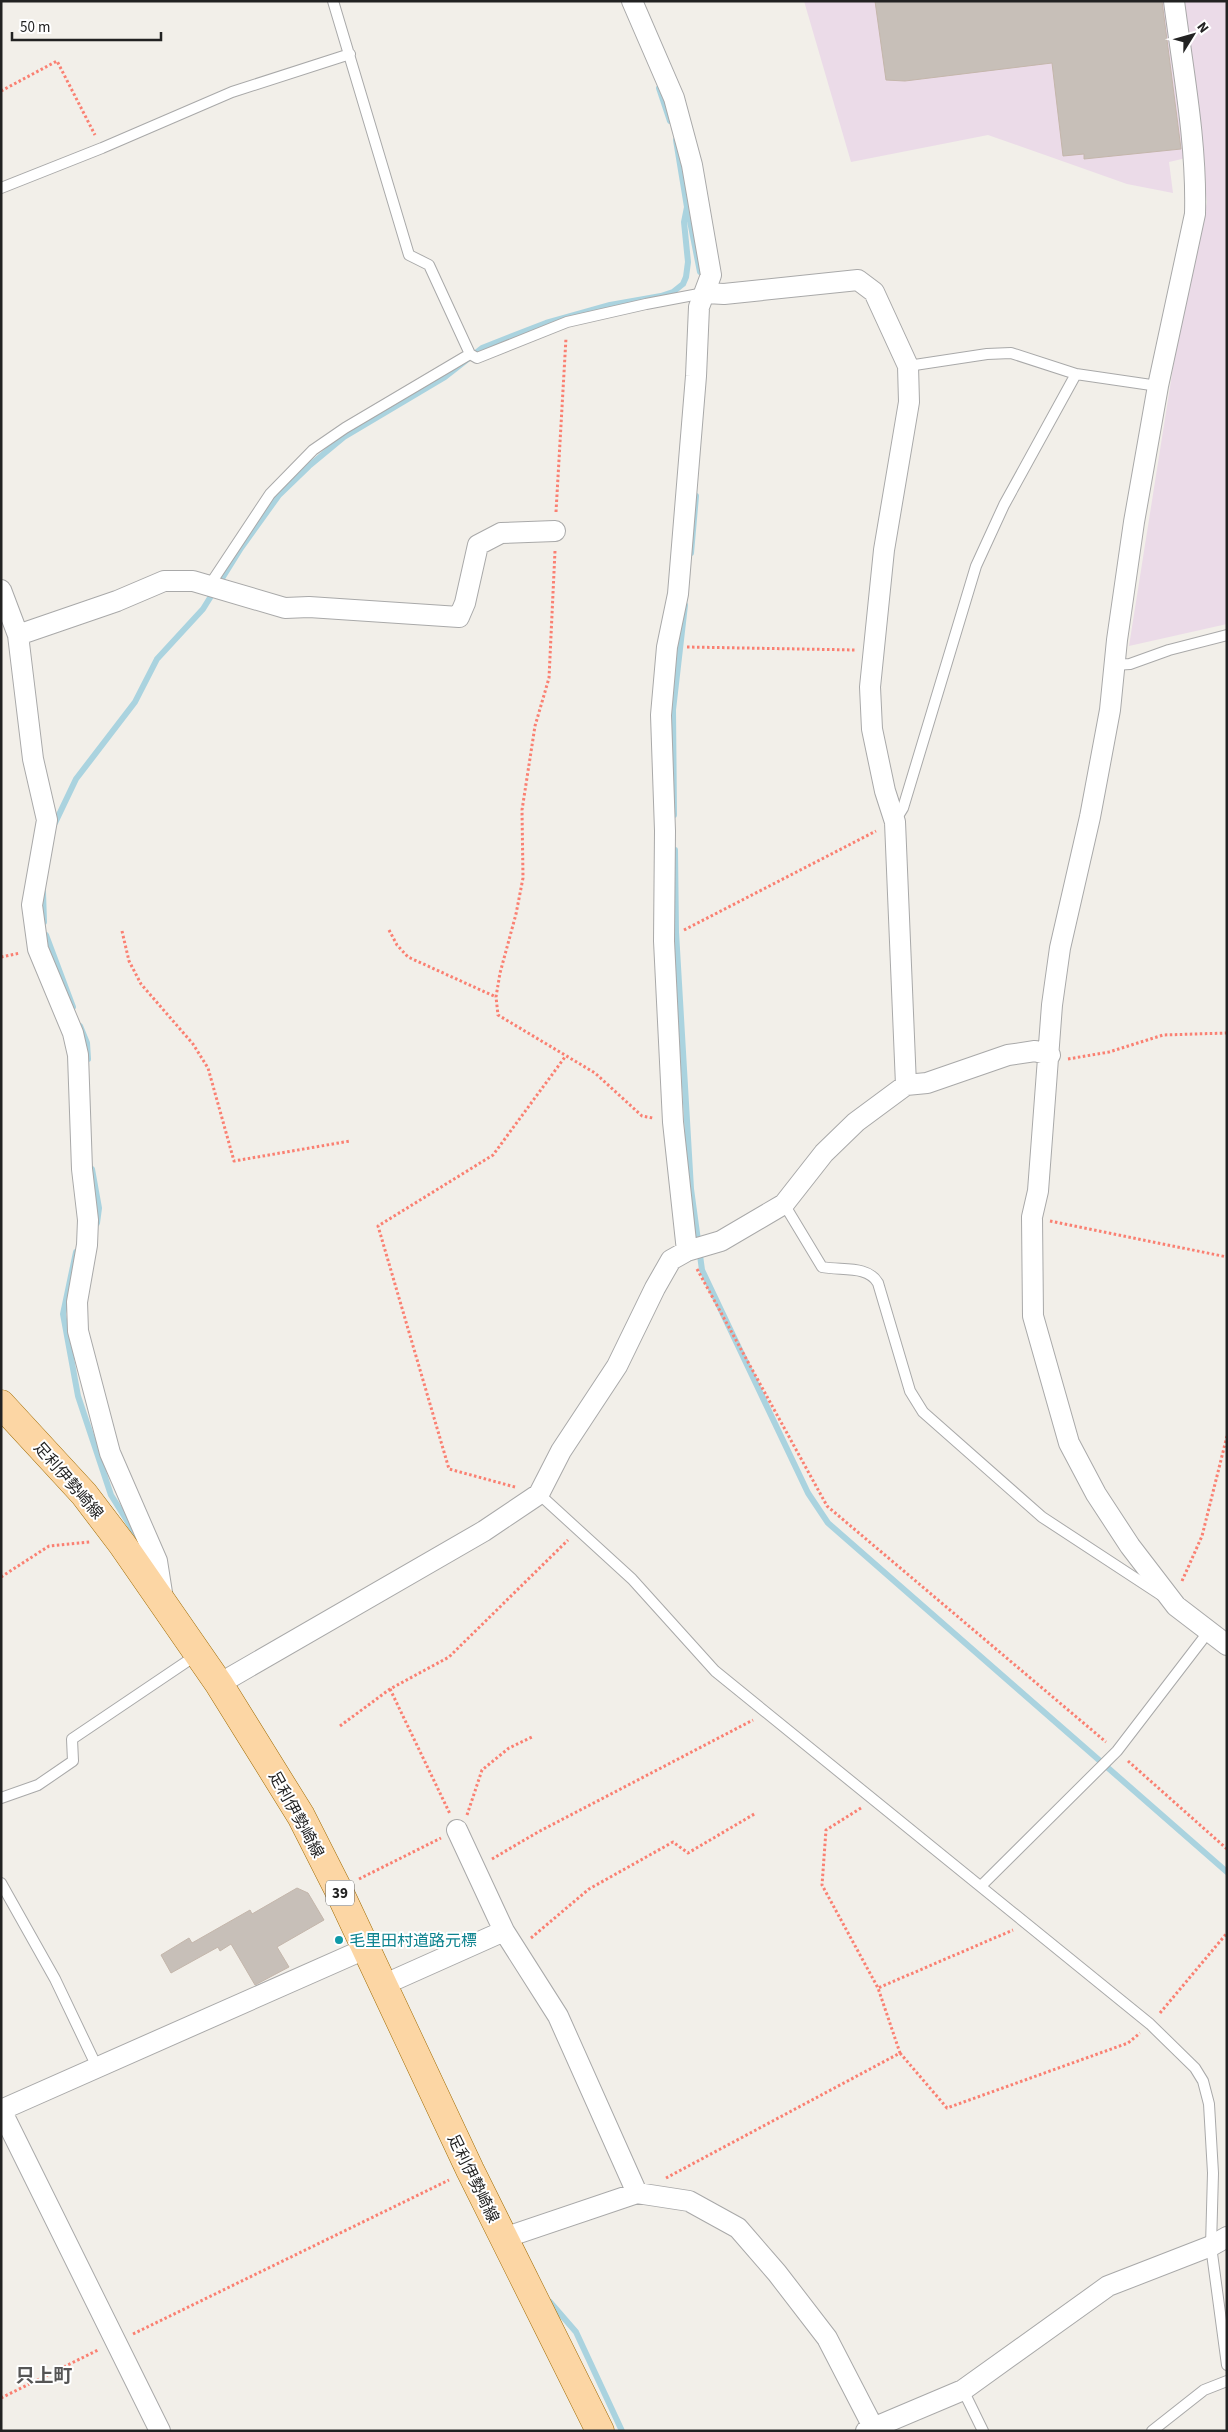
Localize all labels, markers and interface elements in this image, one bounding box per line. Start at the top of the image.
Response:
scale bar [12,10,161,42]
north arrow [1168,10,1218,60]
text: 50 m [20,17,50,38]
text: N [1192,18,1213,38]
street label: 足利伊勢崎線 [28,1437,108,1524]
street label: 足利伊勢崎線 [263,1767,329,1862]
road number: 39 [326,1880,354,1906]
place label: 毛里田村道路元標 [349,1930,477,1952]
marker: 毛里田村道路元標 [333,1934,345,1946]
street label: 足利伊勢崎線 [442,2130,504,2226]
district label: 只上町 [15,2363,73,2390]

